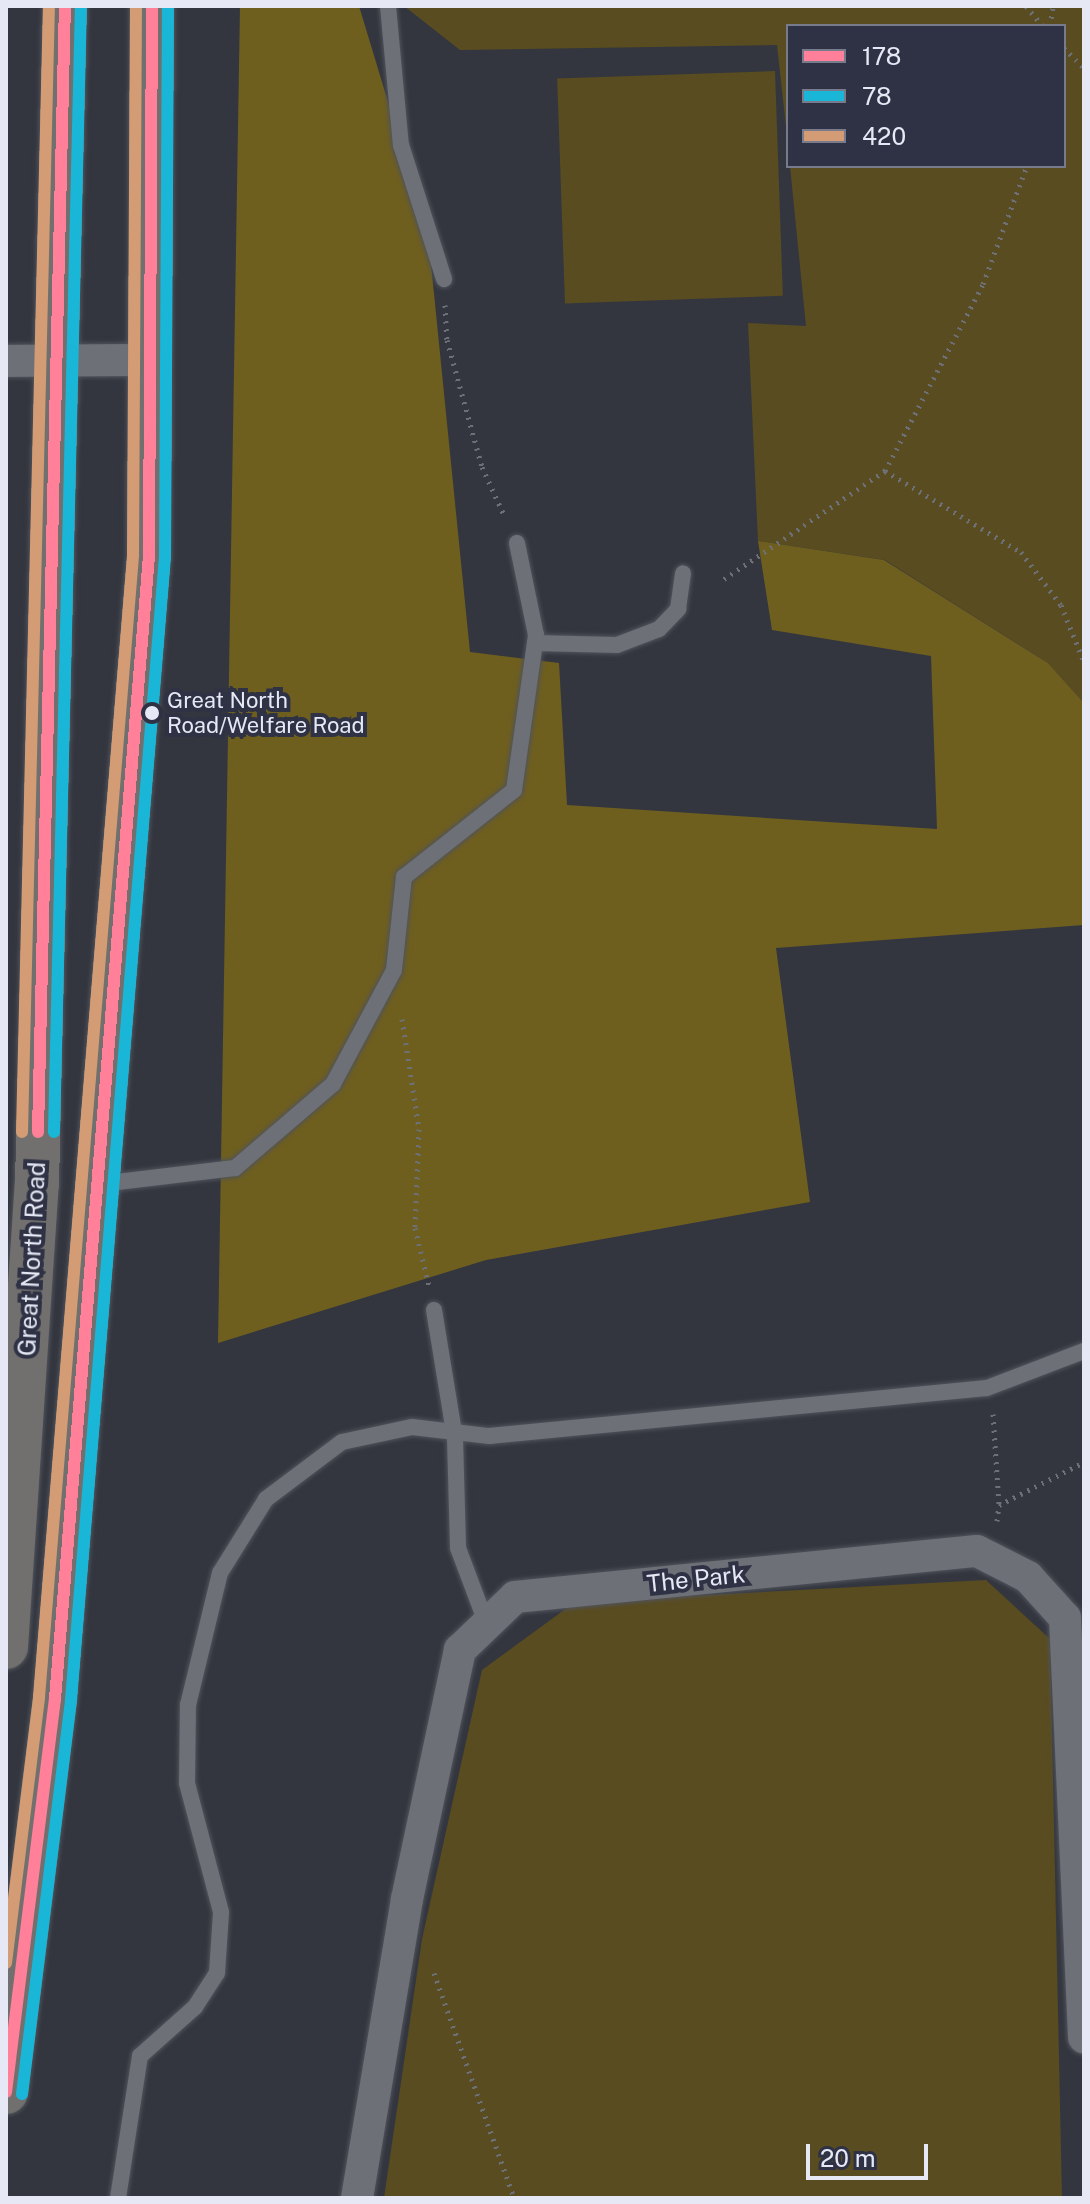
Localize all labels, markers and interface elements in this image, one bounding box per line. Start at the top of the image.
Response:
legend [786,24,1066,168]
text: 178 [862,42,901,70]
text: 78 [862,82,891,110]
text: 420 [862,122,906,150]
place label: Great North Road/Welfare Road [167,687,365,738]
marker: Great North Road/Welfare Road [144,705,160,721]
street label: Great North Road [13,1161,51,1357]
street label: The Park [645,1560,747,1598]
scale bar [810,2128,932,2178]
text: 20 m [820,2144,876,2172]

